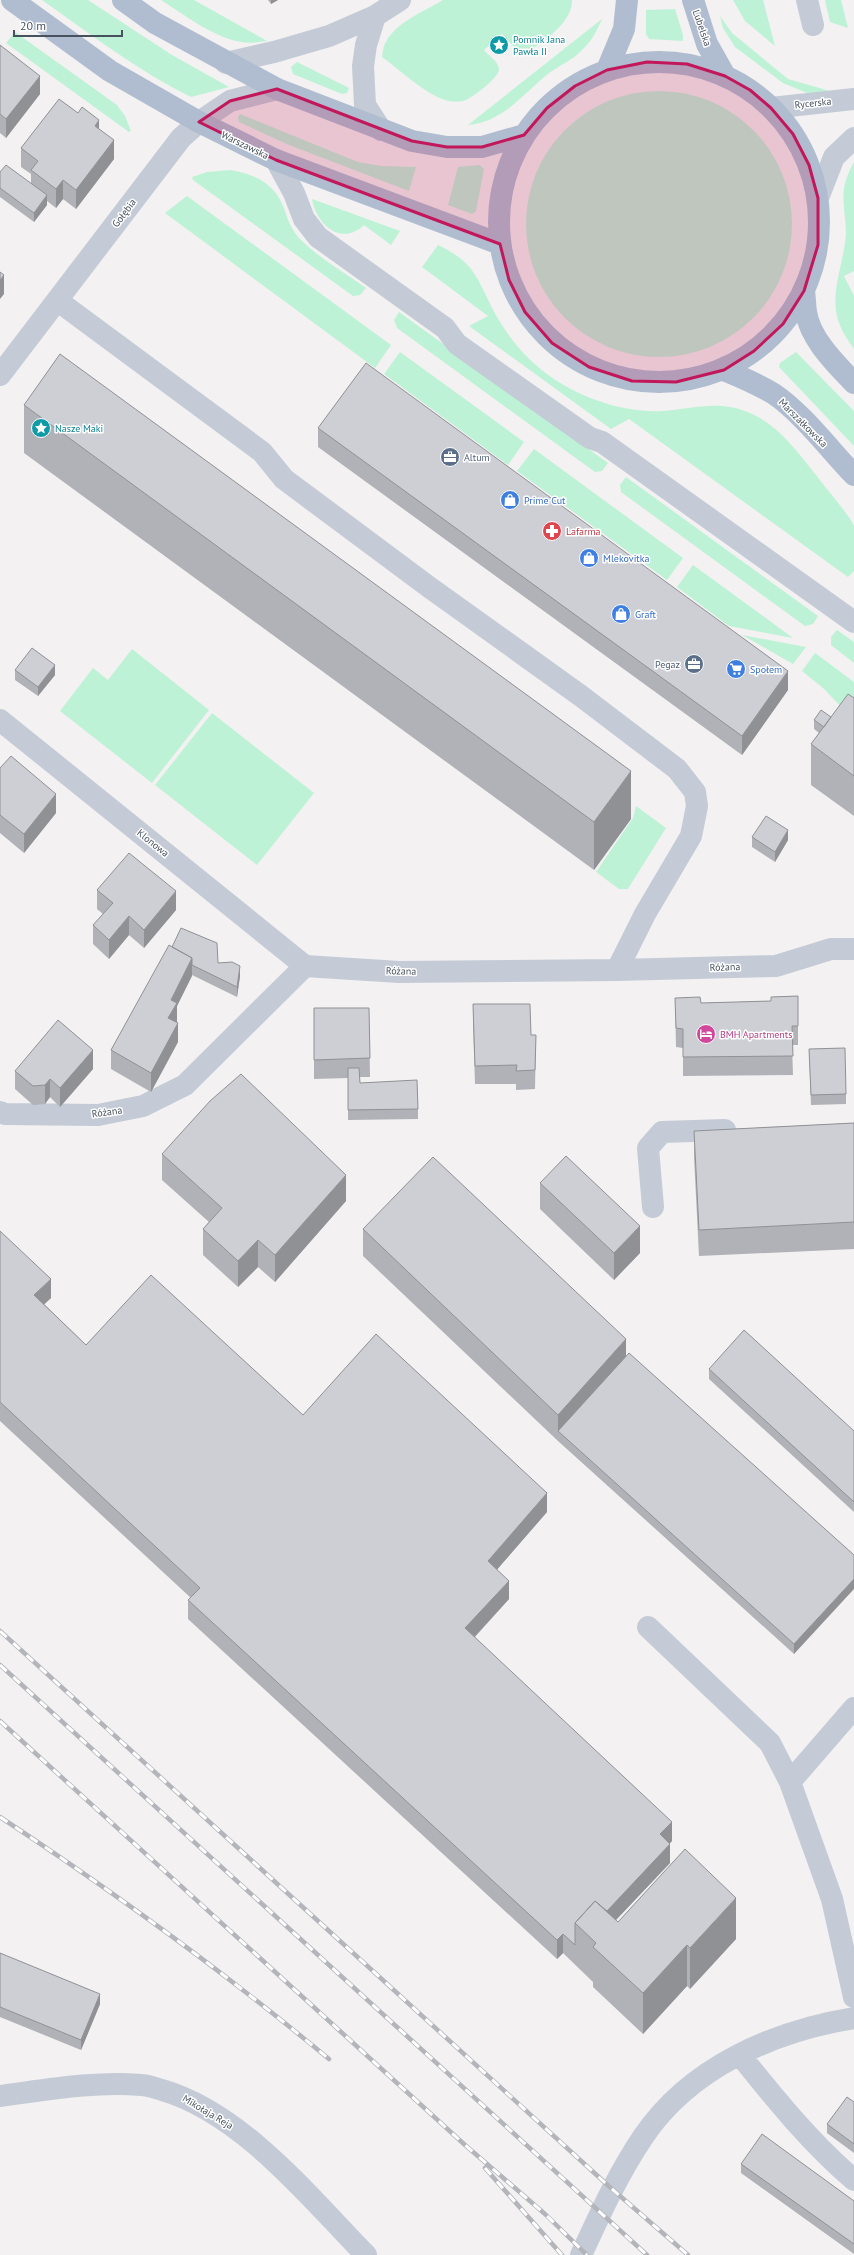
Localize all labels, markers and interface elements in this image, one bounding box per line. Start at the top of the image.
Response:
street label: Lubelska [690,8,714,48]
scale bar [14,12,122,38]
text: 20 m [20,18,46,33]
place label: Pomnik Jana Pawła II [513,33,565,58]
place icon: Pomnik Jana Pawła II [488,34,510,56]
street label: Rycerska [794,95,832,111]
street label: Warszawska [219,128,271,162]
street label: Gołębia [109,196,139,230]
street label: Marszałkowska [776,396,830,450]
place icon: Nasze Maki [30,417,52,439]
place label: Nasze Maki [55,422,103,435]
office icon: Altum [439,446,461,468]
place label: Altum [464,451,490,464]
shop icon: Prime Cut [499,489,521,511]
place label: Prime Cut [524,494,566,507]
pharmacy icon: Lafarma [541,520,563,542]
place label: Lafarma [566,525,601,538]
shop icon: Mlekovitka [578,547,600,569]
place label: Mlekovitka [603,552,650,565]
shop icon: Graft [610,603,632,625]
place label: Graft [635,608,657,621]
office icon: Pegaz [683,653,705,675]
place label: Pegaz [655,658,680,671]
supermarket icon: Społem [725,658,747,680]
place label: Społem [750,663,782,676]
street label: Klonowa [134,826,172,860]
street label: Różana [710,960,741,974]
street label: Różana [386,964,416,978]
hotel icon: BMH Apartments [695,1023,717,1045]
place label: BMH Apartments [720,1028,792,1041]
street label: Różana [91,1103,123,1121]
street label: Mikołaja Reja [180,2092,236,2132]

